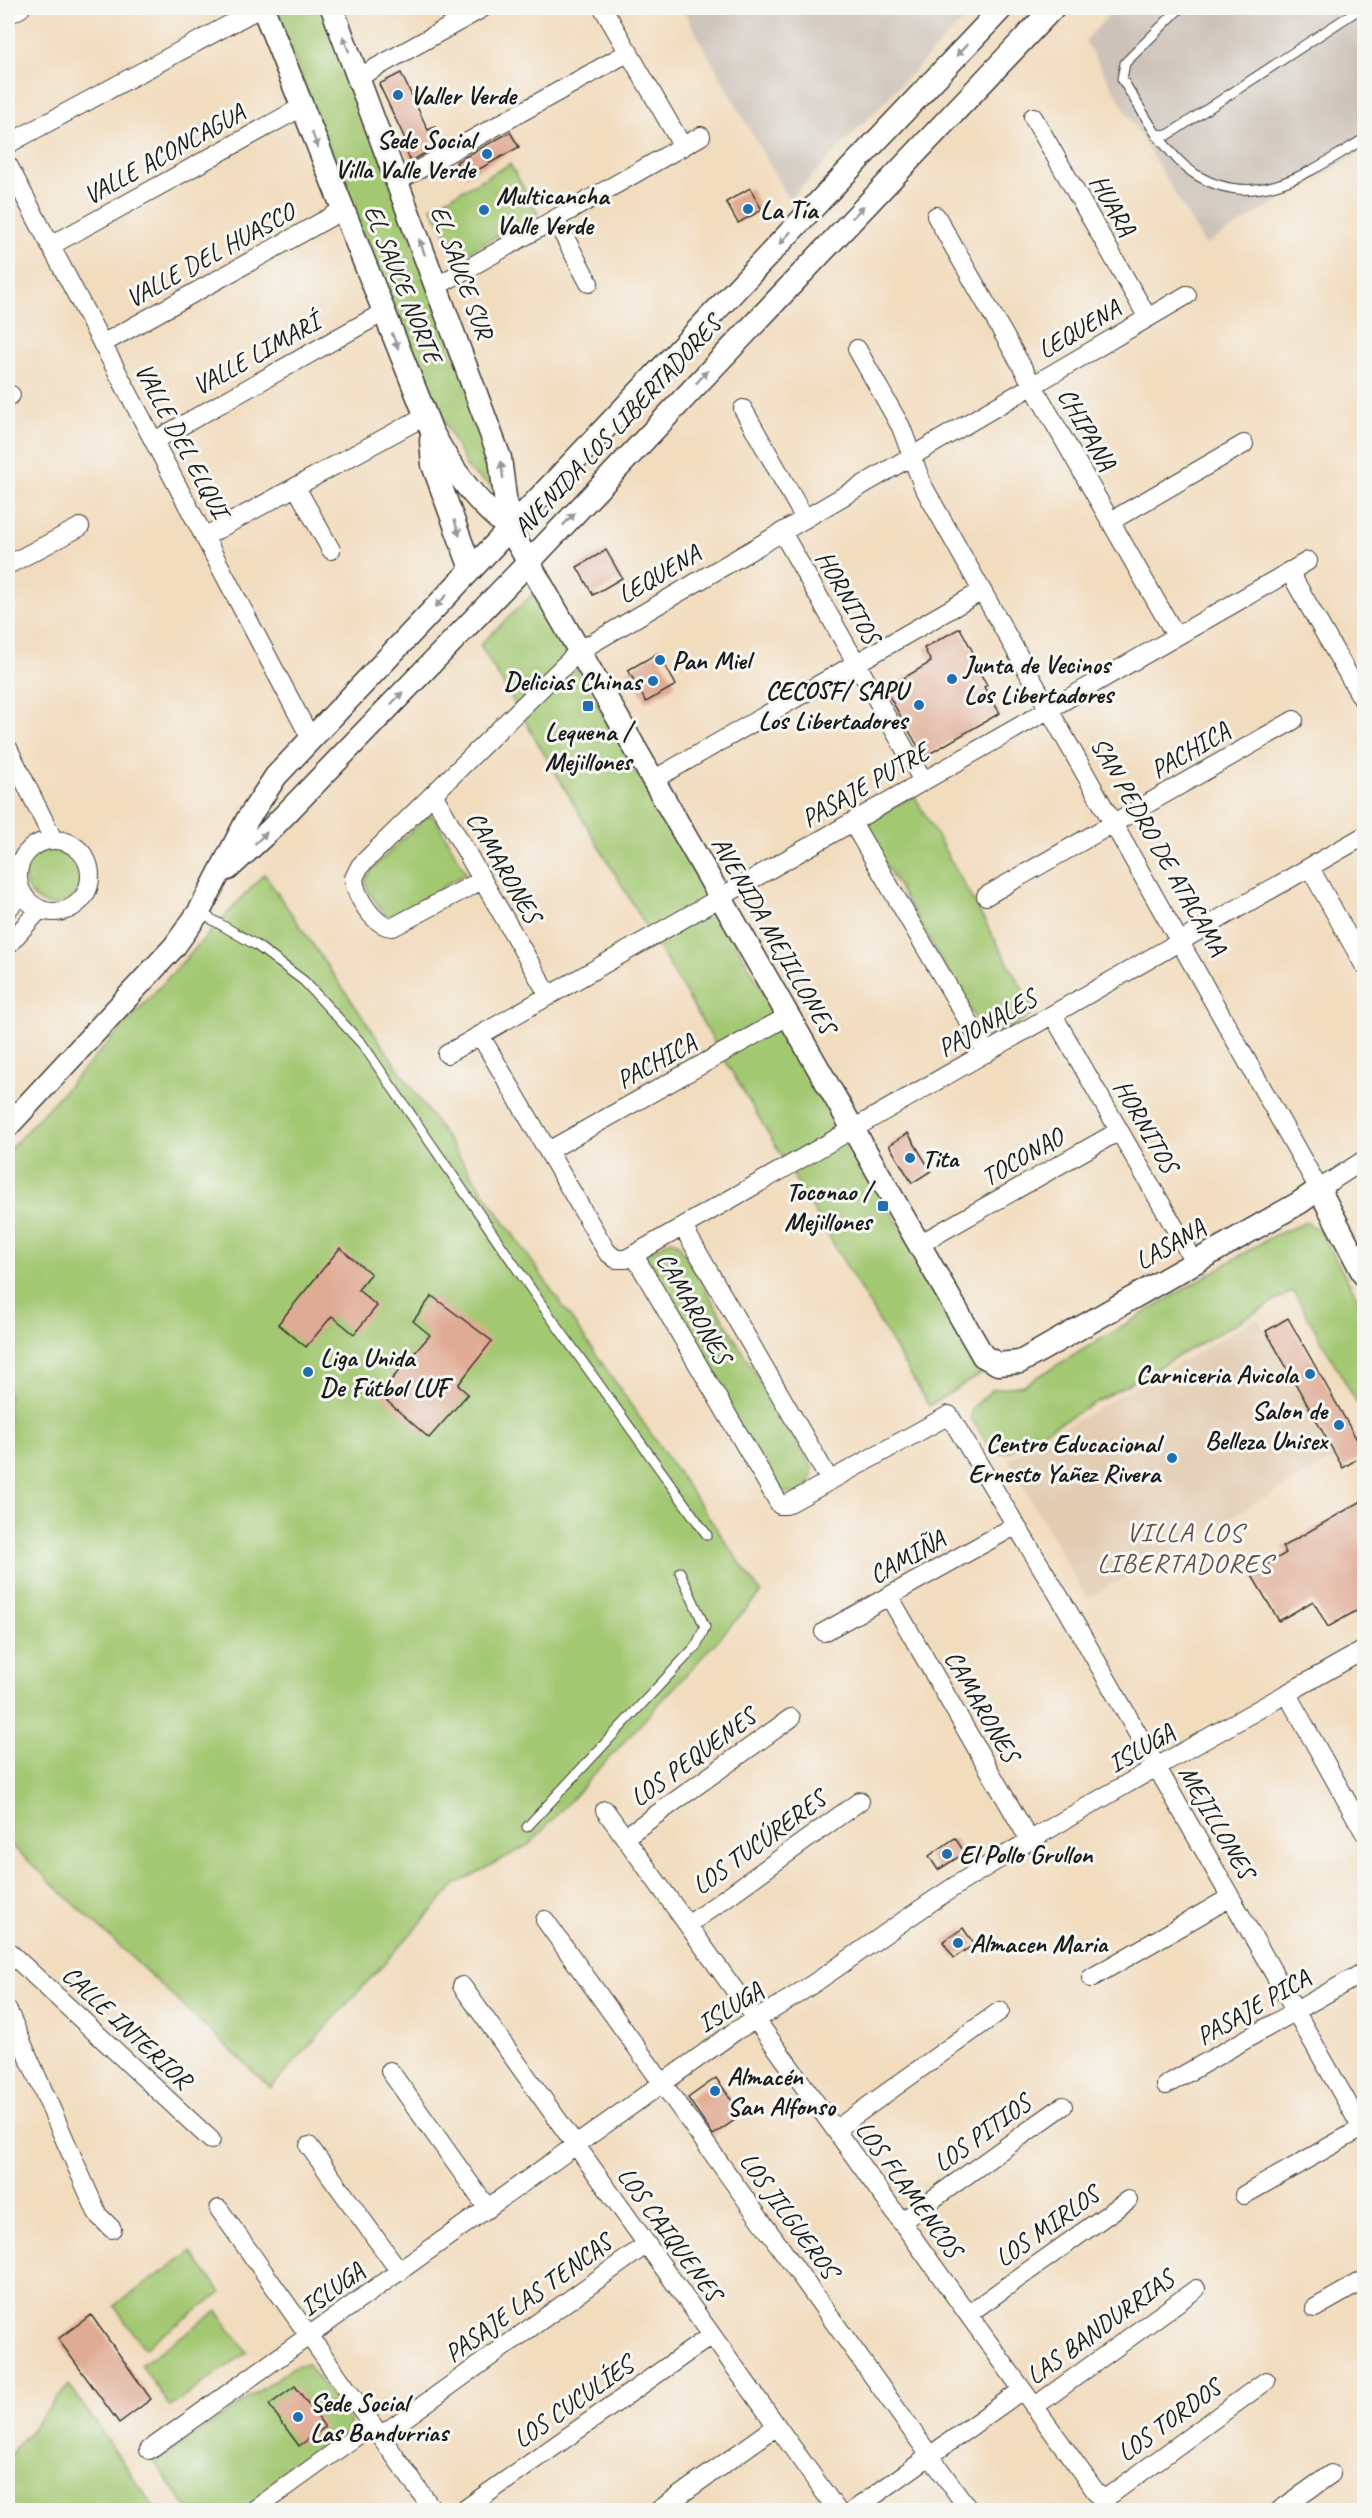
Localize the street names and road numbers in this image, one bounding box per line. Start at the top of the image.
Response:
street label: VALLE ACONCAGUA [78,95,252,212]
street label: HUARA [1082,168,1144,243]
street label: VALLE DEL HUASCO [120,194,303,315]
street label: EL SAUCE NORTE [356,200,451,371]
street label: EL SAUCE SUR [423,201,502,346]
street label: LEQUENA [1032,291,1128,366]
street label: VALLE LIMARÍ [187,303,330,402]
street label: AVENIDA LOS LIBERTADORES [506,305,731,544]
street label: VALLE DEL ELQUI [128,357,239,528]
street label: CHIPANA [1050,382,1124,477]
street label: LEQUENA [612,536,708,611]
street label: HORNITOS [808,544,890,652]
street label: PACHICA [1144,714,1236,786]
street label: SAN PEDRO DE ATACAMA [1083,731,1235,962]
street label: PASAJE PUTRE [795,733,938,835]
street label: CAMARONES [459,805,551,932]
street label: AVENIDA MEJILLONES [704,830,846,1043]
street label: PAJONALES [932,980,1045,1065]
street label: PACHICA [610,1025,703,1096]
street label: HORNITOS [1106,1073,1188,1181]
street label: TOCONAO [975,1119,1072,1194]
street label: LASANA [1129,1210,1212,1277]
street label: CAMARONES [649,1246,741,1373]
street label: CAMIÑA [863,1522,952,1591]
street label: CAMARONES [937,1644,1029,1771]
street label: LOS PEQUENES [623,1698,766,1814]
street label: ISLUGA [1102,1715,1181,1780]
street label: MEJILLONES [1171,1759,1265,1889]
street label: LOS TUCÚRERES [686,1780,836,1902]
street label: CALLE INTERIOR [55,1958,201,2098]
street label: PASAJE PICA [1190,1961,1317,2053]
street label: ISLUGA [691,1974,770,2040]
street label: LOS PITIOS [927,2085,1040,2179]
street label: LOS FLAMENCOS [848,2114,972,2267]
street label: LOS JILGUEROS [732,2145,849,2289]
street label: LOS CAIQUENES [610,2160,732,2311]
street label: LOS MIRLOS [988,2176,1109,2274]
street label: PASAJE LAS TENCAS [438,2224,622,2370]
street label: ISLUGA [293,2254,371,2323]
street label: LAS BANDURRIAS [1020,2260,1183,2392]
street label: LOS CUCULÍES [507,2346,644,2455]
street label: LOS TORDOS [1111,2369,1231,2469]

